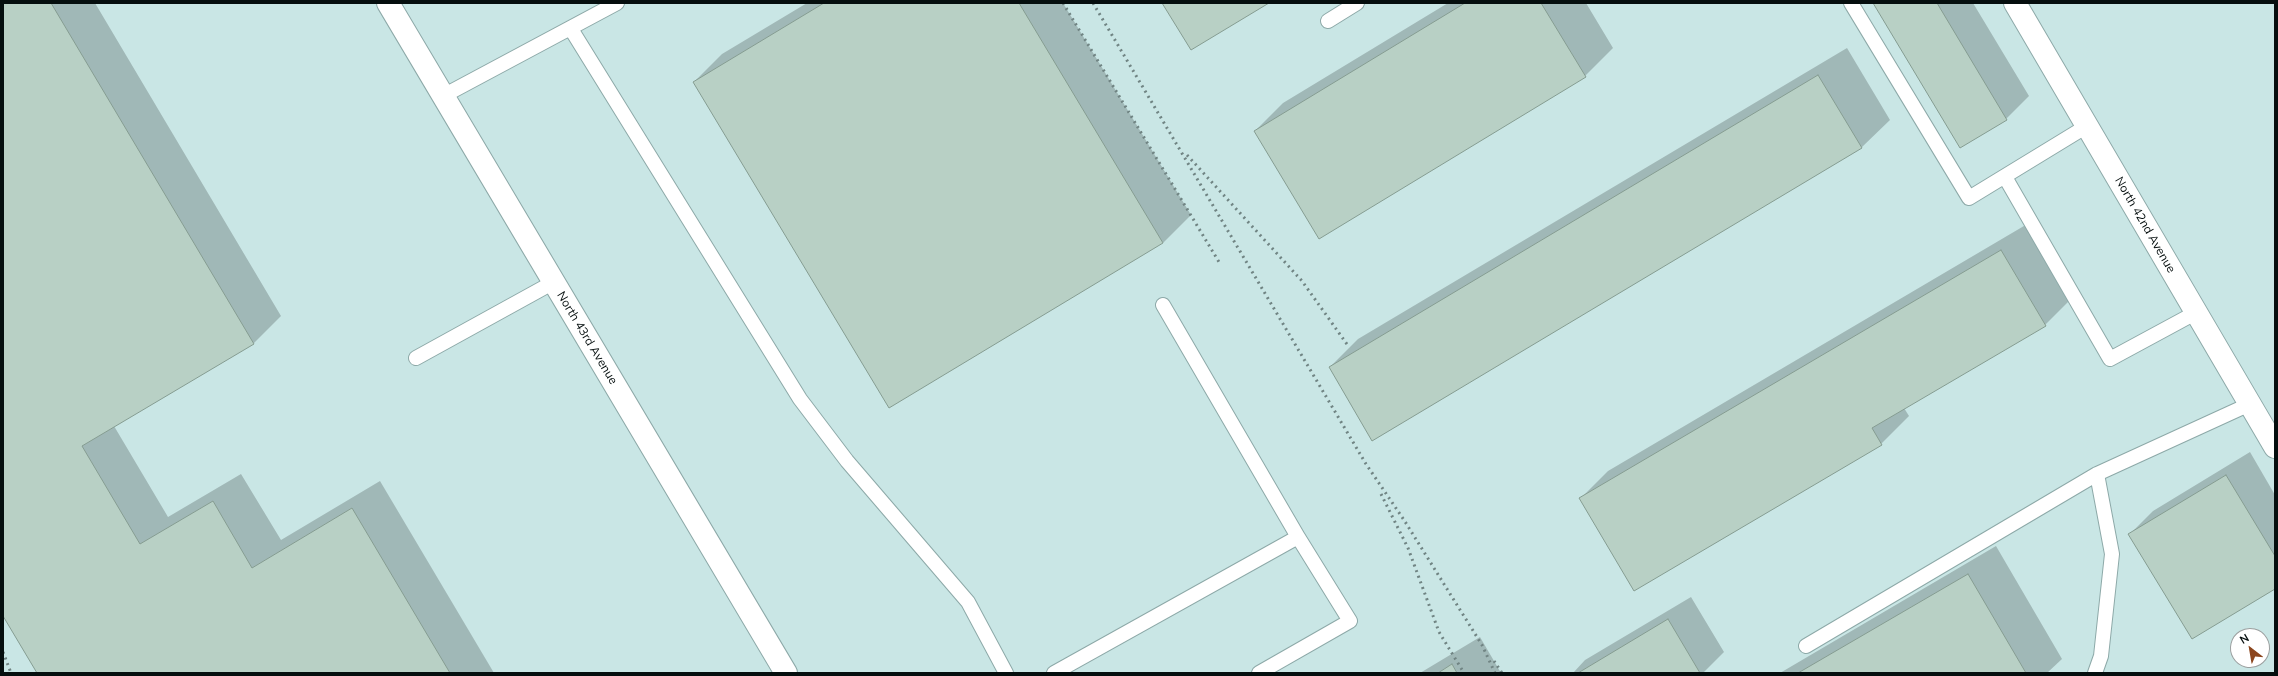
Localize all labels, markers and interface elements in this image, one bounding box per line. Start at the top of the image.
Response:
street label: North 42nd Avenue [2112,174,2178,276]
street label: North 43rd Avenue [554,289,620,387]
north arrow [2230,628,2270,668]
text: N [2237,630,2252,647]

